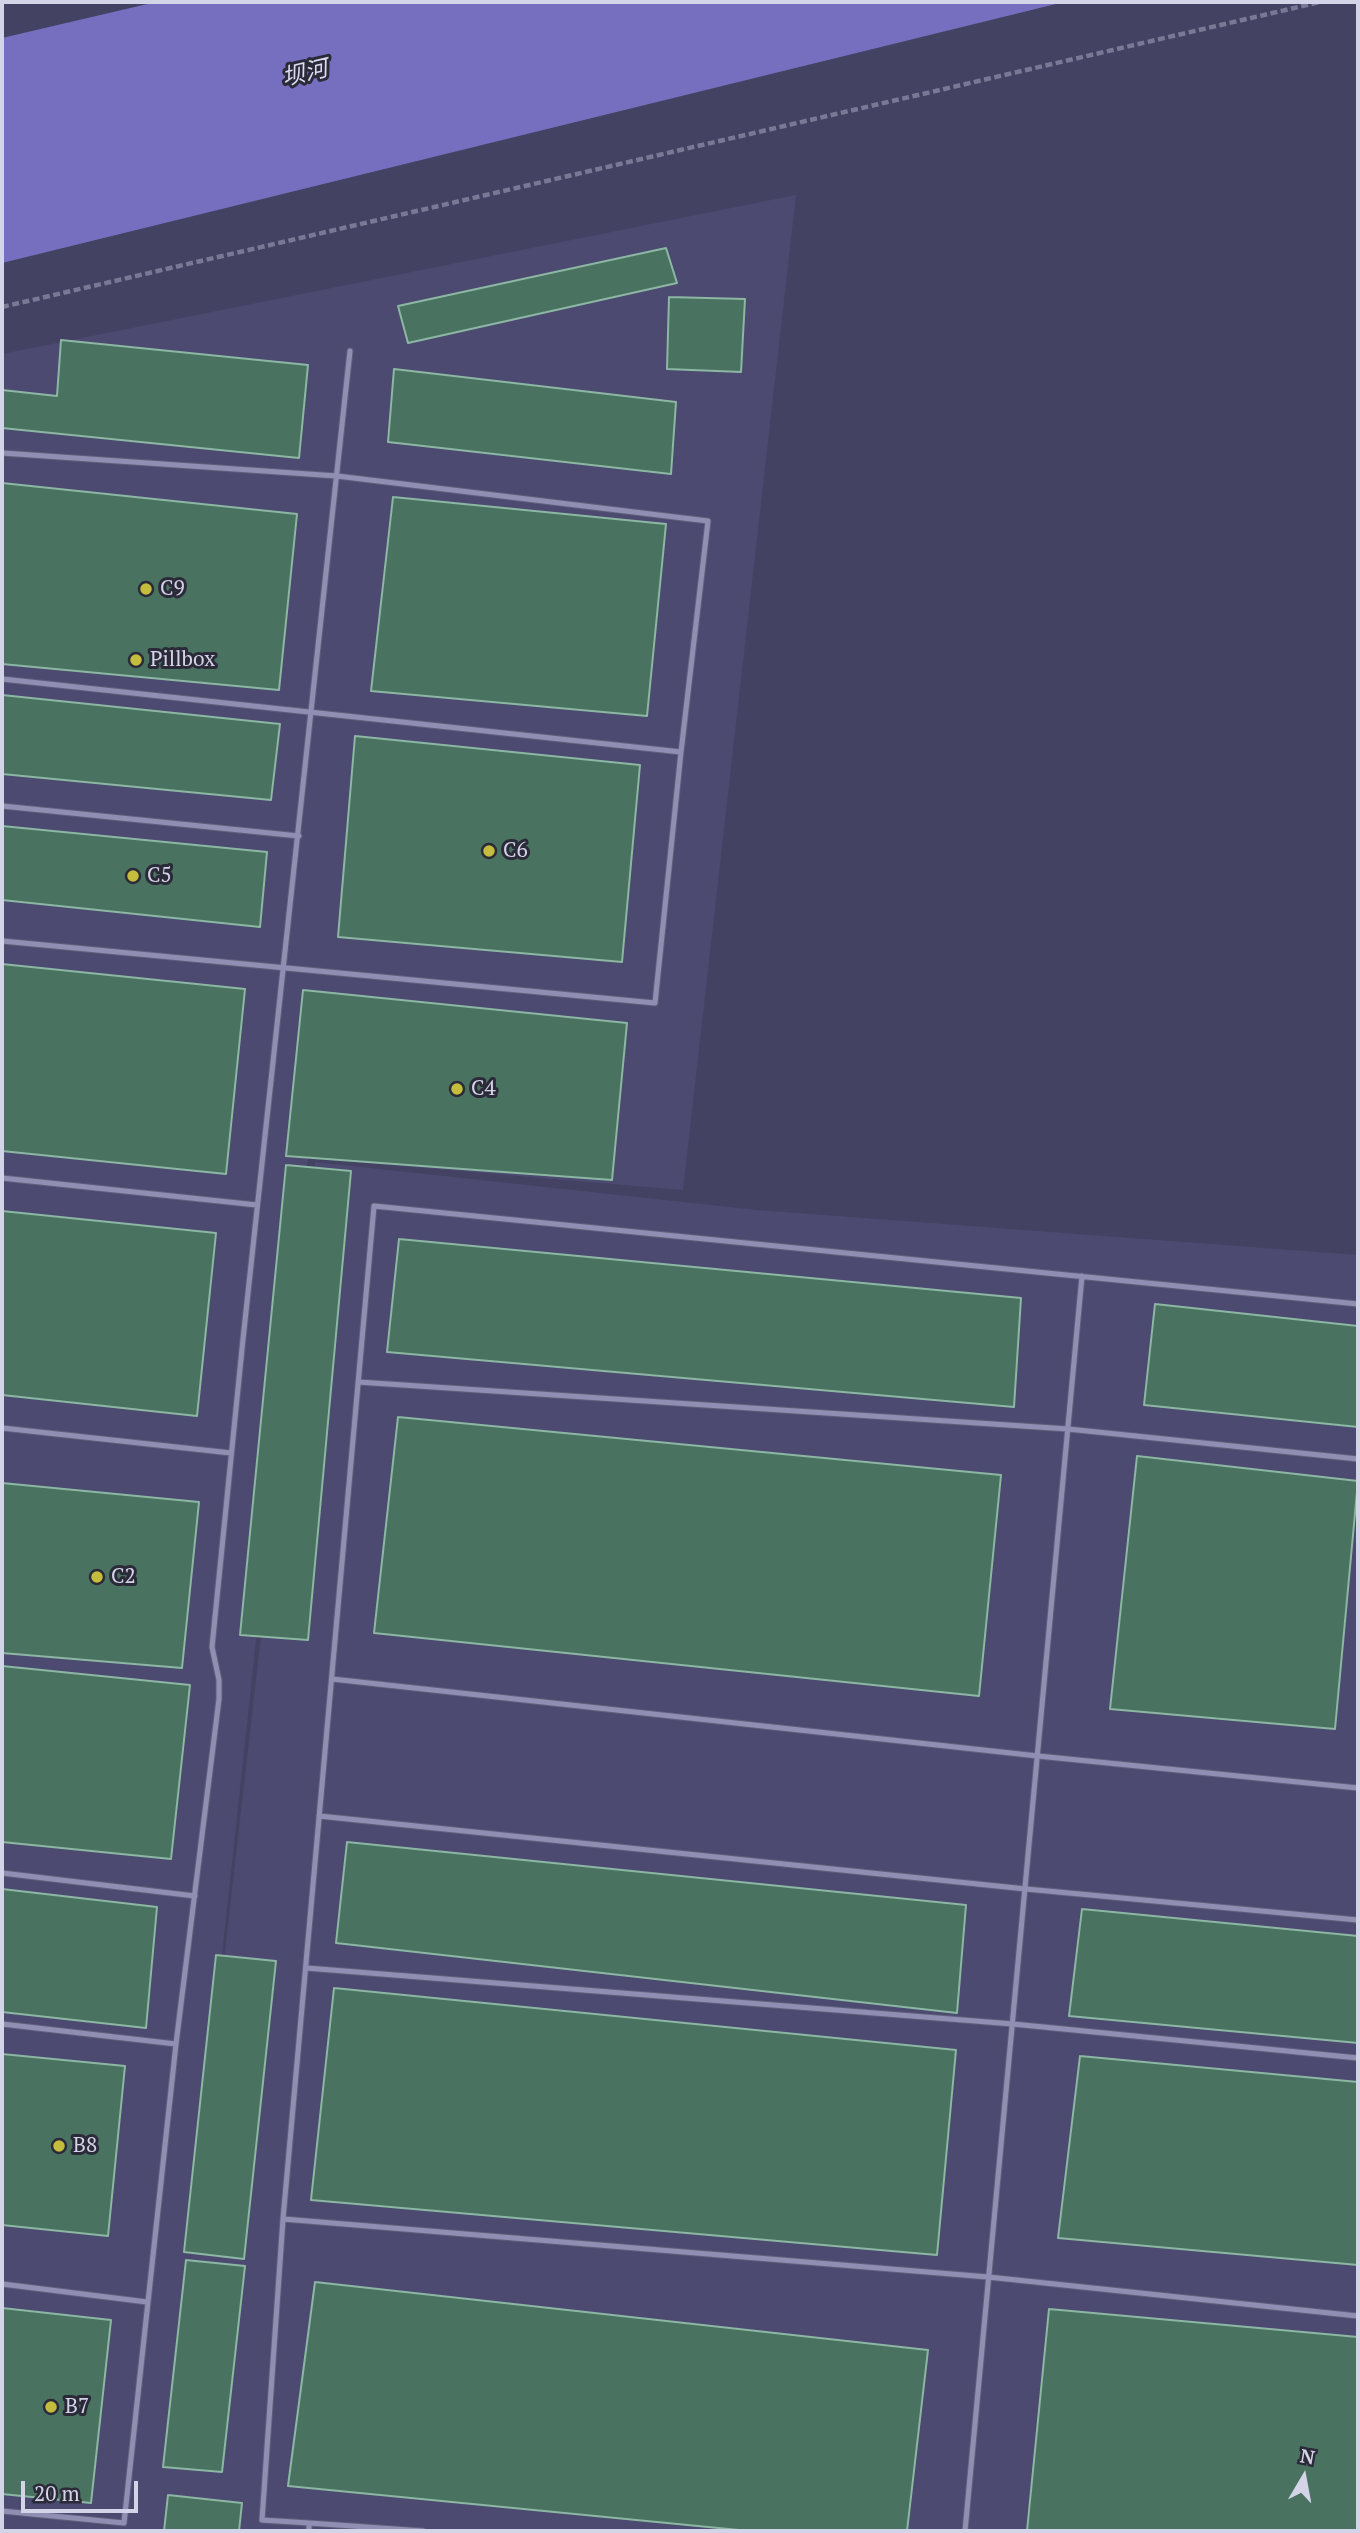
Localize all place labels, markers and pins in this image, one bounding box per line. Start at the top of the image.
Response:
place label: C9 [160,576,185,602]
marker: C9 [138,581,154,597]
place label: Pillbox [150,647,215,673]
marker: Pillbox [128,652,144,668]
place label: C6 [503,838,528,864]
marker: C6 [481,843,497,859]
place label: C5 [147,863,172,889]
marker: C5 [125,868,141,884]
place label: C4 [471,1076,496,1102]
marker: C4 [449,1081,465,1097]
place label: C2 [111,1564,136,1590]
marker: C2 [89,1569,105,1585]
place label: B8 [73,2133,97,2159]
marker: B8 [51,2138,67,2154]
place label: B7 [65,2394,89,2420]
marker: B7 [43,2399,59,2415]

